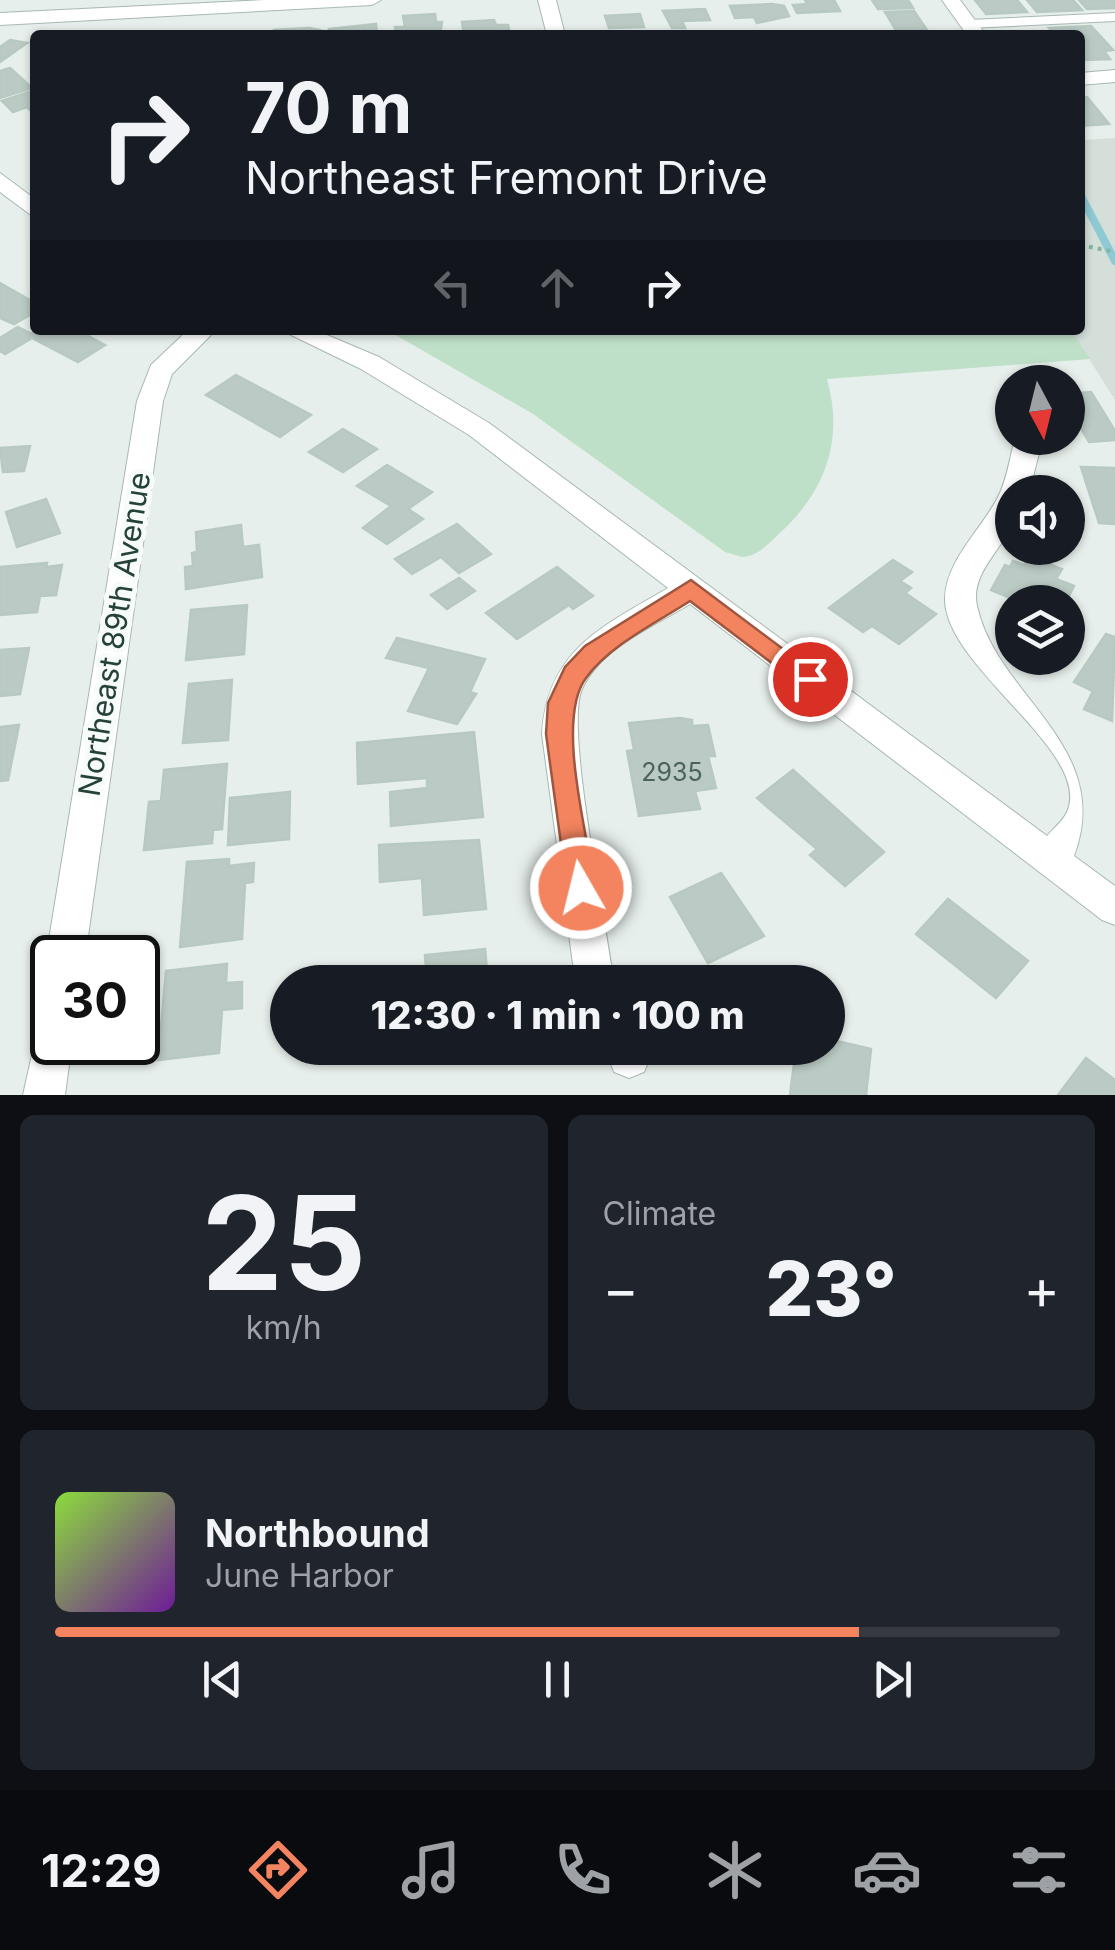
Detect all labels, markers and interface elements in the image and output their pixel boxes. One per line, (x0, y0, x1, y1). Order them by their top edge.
text: 70 m (245, 65, 412, 150)
icon: right (80, 70, 210, 200)
text: Northeast Fremont Drive (245, 150, 768, 205)
icon: left (425, 260, 480, 315)
icon: ahead (530, 260, 585, 315)
icon: right (635, 260, 690, 315)
north arrow (995, 365, 1085, 455)
map controls (995, 365, 1085, 675)
street label: Northeast 89th Avenue (71, 469, 157, 799)
button: sound (995, 475, 1085, 565)
button: layers (995, 585, 1085, 675)
pin (768, 637, 853, 722)
icon: arrive (783, 652, 838, 707)
house number: 2935 (641, 757, 703, 787)
position arrow (529, 836, 633, 940)
speed limit sign: 30 (30, 935, 160, 1065)
text: 12:30 · 1 min · 100 m (371, 992, 744, 1038)
text: 25 (201, 1164, 366, 1321)
text: Climate (603, 1194, 716, 1233)
text: 23° (766, 1243, 897, 1334)
text: − (603, 1256, 639, 1322)
text: + (1024, 1256, 1060, 1322)
text: km/h (246, 1308, 322, 1347)
text: Northbound (205, 1510, 430, 1556)
text: June Harbor (205, 1556, 394, 1595)
icon: previous (195, 1652, 250, 1707)
icon: pause (530, 1652, 585, 1707)
icon: next (865, 1652, 920, 1707)
icon: directions (243, 1835, 313, 1905)
icon: music (396, 1835, 466, 1905)
icon: phone (548, 1835, 618, 1905)
icon: climate (700, 1835, 770, 1905)
icon: car (852, 1835, 922, 1905)
icon: filters (1004, 1835, 1074, 1905)
text: 12:29 (41, 1843, 161, 1898)

